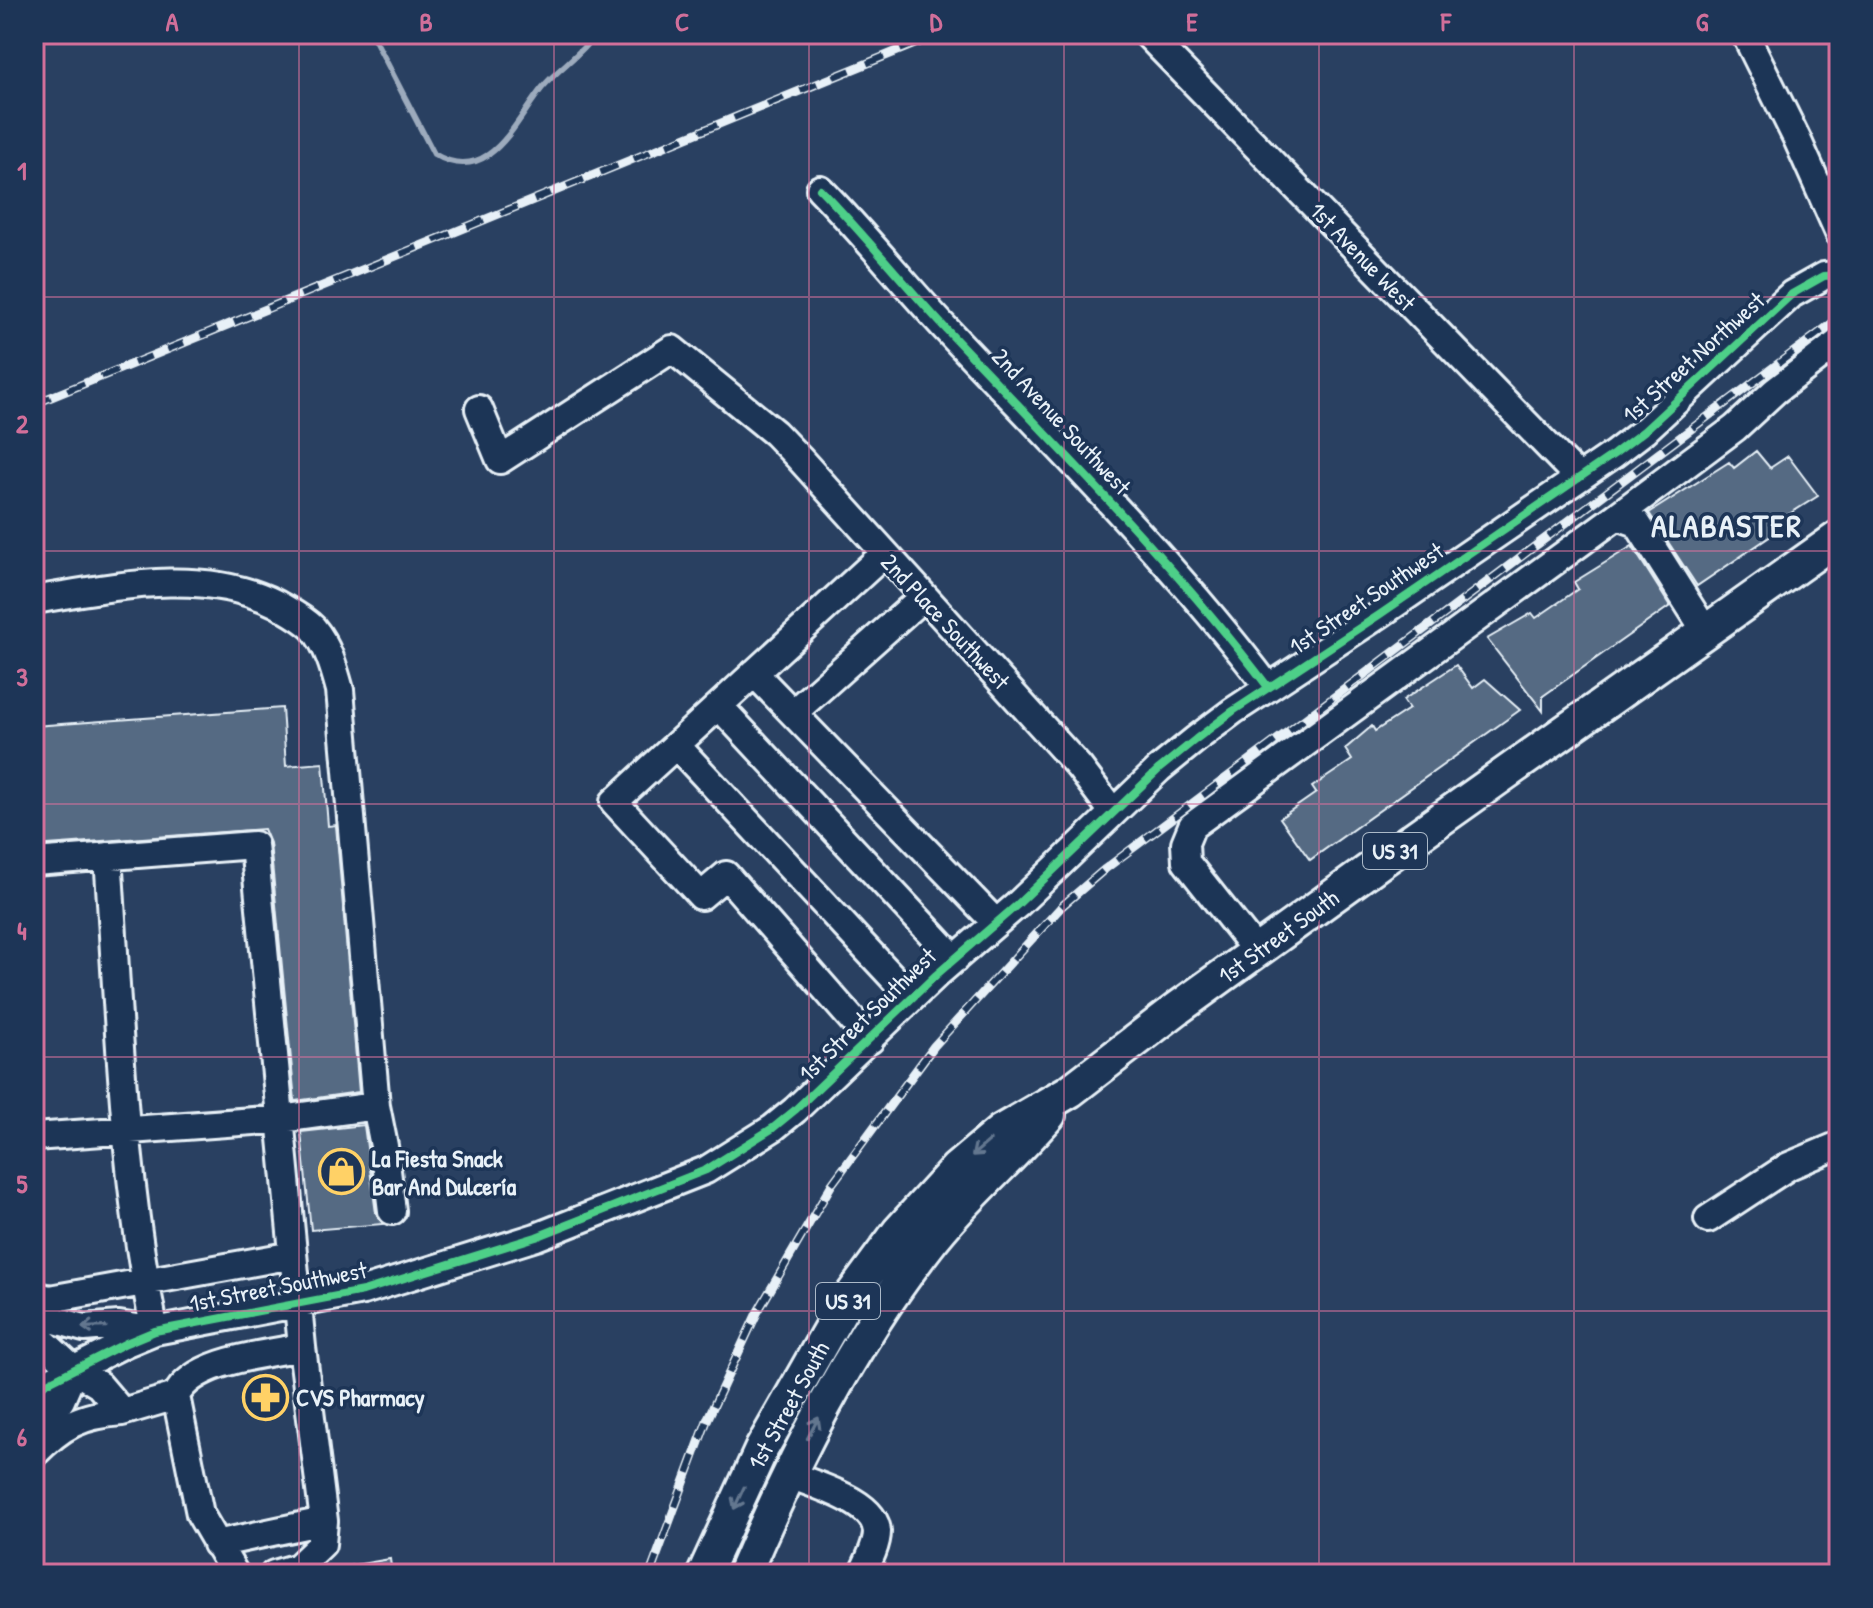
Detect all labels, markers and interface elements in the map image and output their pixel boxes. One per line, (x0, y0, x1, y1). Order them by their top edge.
text: A (166, 4, 179, 39)
text: B (419, 4, 433, 39)
text: C (675, 4, 689, 39)
text: D (930, 4, 943, 39)
text: E (1186, 4, 1198, 39)
text: F (1440, 4, 1452, 39)
text: G (1696, 4, 1709, 39)
text: 1 (17, 153, 27, 188)
street label: 1st Avenue West (1303, 195, 1424, 318)
street label: 1st Street Northwest (1615, 284, 1772, 430)
street label: 2nd Avenue Southwest (985, 341, 1139, 502)
text: 2 (16, 406, 29, 441)
district label: ALABASTER (1651, 504, 1803, 547)
street label: 1st Street Southwest (1282, 534, 1450, 662)
street label: 2nd Place Southwest (874, 546, 1018, 697)
text: 3 (16, 659, 28, 694)
road number: US 31 (1363, 833, 1427, 869)
street label: 1st Street South (1211, 881, 1345, 991)
text: 4 (17, 913, 27, 948)
street label: 1st Street Southwest (791, 939, 943, 1088)
one-way arrow (971, 1139, 991, 1157)
place label: La Fiesta Snack Bar And Dulcería (372, 1142, 517, 1202)
shop icon: La Fiesta Snack Bar And Dulcería (317, 1148, 365, 1196)
text: 5 (17, 1166, 28, 1201)
street label: 1st Street Southwest (187, 1253, 370, 1319)
road number: US 31 (816, 1283, 880, 1319)
one-way arrow (81, 1319, 108, 1334)
street label: 1st Street South (740, 1335, 836, 1475)
pharmacy icon: CVS Pharmacy (241, 1373, 289, 1421)
place label: CVS Pharmacy (296, 1381, 425, 1414)
one-way arrow (806, 1416, 822, 1440)
text: 6 (17, 1419, 28, 1454)
one-way arrow (731, 1485, 746, 1509)

